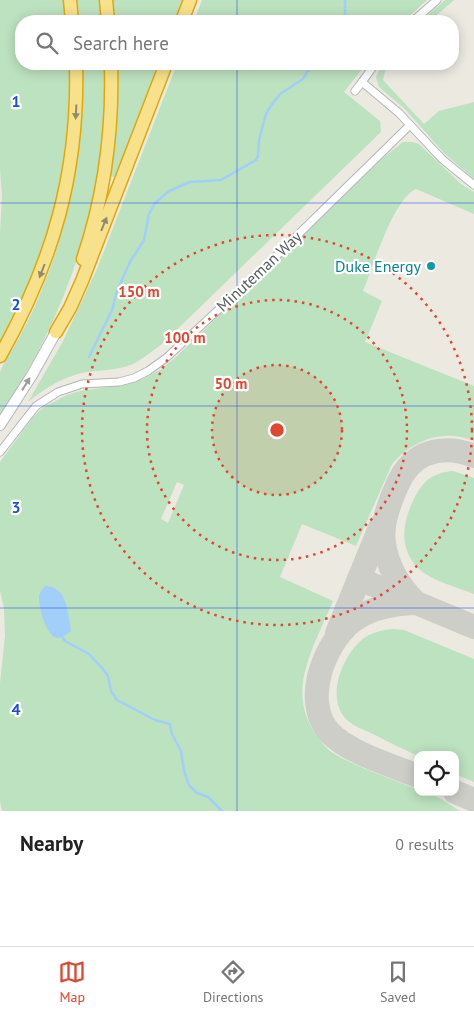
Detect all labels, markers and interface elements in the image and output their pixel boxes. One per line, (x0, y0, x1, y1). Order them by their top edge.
search box (15, 15, 459, 70)
icon: search (33, 29, 61, 57)
text: Search here (73, 31, 169, 55)
text: 1 (11, 91, 21, 111)
one-way arrow (71, 105, 79, 121)
one-way arrow (101, 216, 109, 231)
street label: Minuteman Way (212, 226, 306, 316)
place label: Duke Energy (335, 256, 422, 276)
marker: Duke Energy (425, 260, 437, 272)
one-way arrow (38, 263, 45, 278)
text: 150 m (118, 282, 160, 301)
text: 2 (11, 294, 21, 314)
text: 100 m (164, 328, 206, 347)
text: 50 m (215, 374, 247, 393)
one-way arrow (22, 378, 31, 391)
centre of rings (268, 421, 286, 439)
text: 3 (11, 497, 21, 517)
text: 4 (11, 699, 21, 719)
map controls (414, 751, 459, 796)
button: locate (414, 751, 459, 796)
text: Nearby (20, 830, 83, 857)
text: 0 results (395, 834, 454, 854)
tab: Map (58, 958, 86, 1006)
tab: Directions (203, 958, 263, 1006)
tab: Saved (380, 958, 416, 1006)

